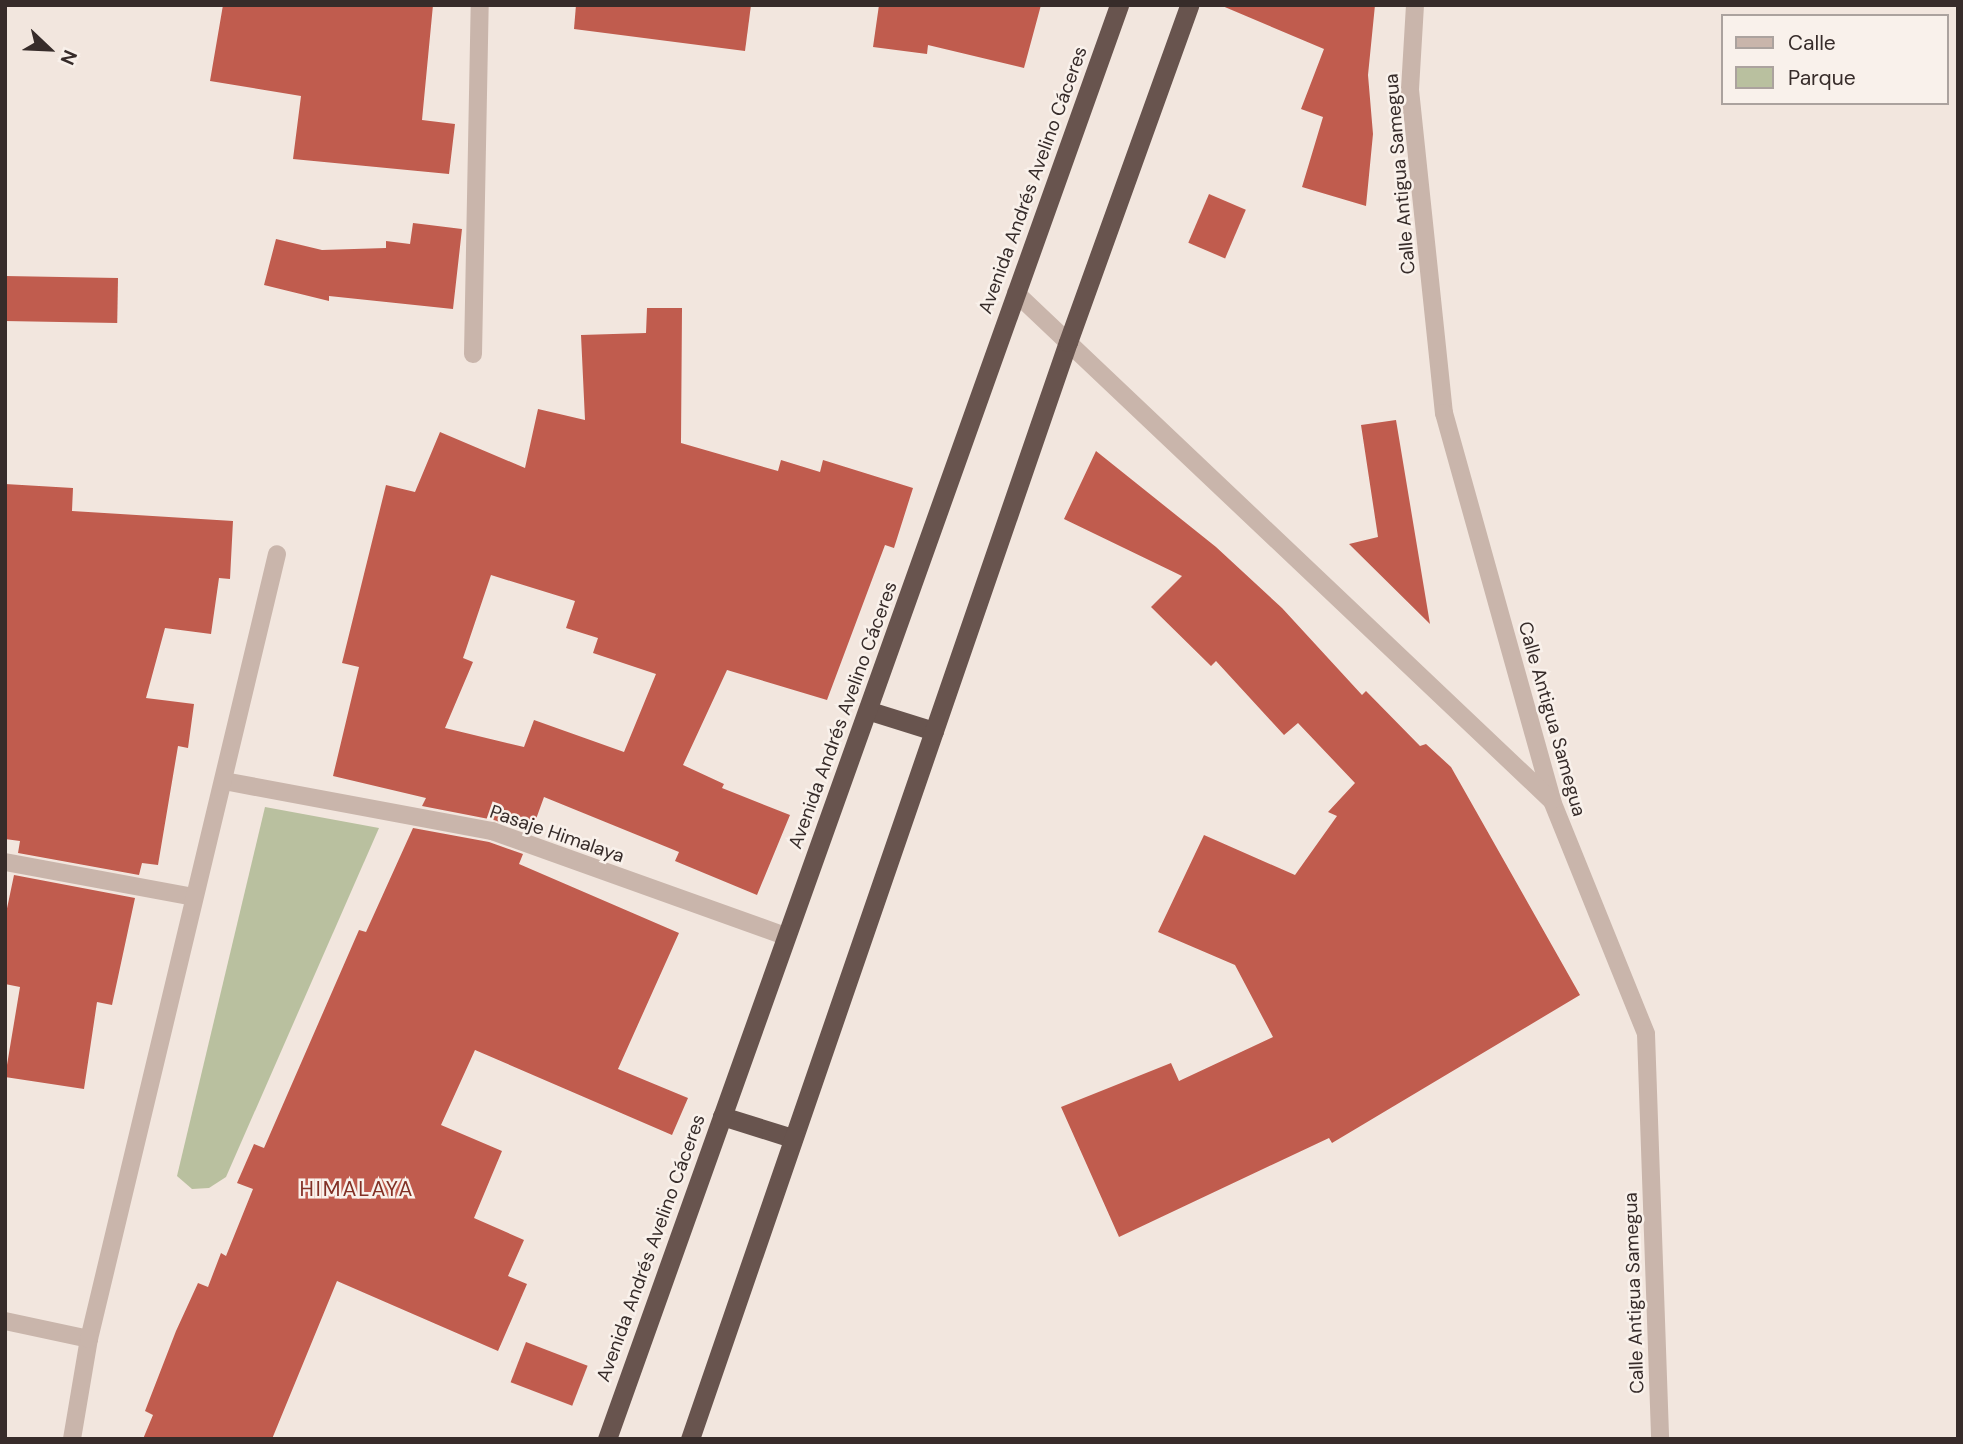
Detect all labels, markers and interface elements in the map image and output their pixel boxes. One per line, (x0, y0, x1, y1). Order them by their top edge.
north arrow (14, 14, 84, 84)
legend (1722, 14, 1949, 105)
text: Calle (1788, 29, 1836, 57)
street label: Avenida Andrés Avelino Cáceres (974, 43, 1092, 317)
text: N (55, 46, 83, 69)
text: Parque (1788, 64, 1856, 92)
street label: Calle Antigua Samegua (1380, 73, 1420, 275)
street label: Avenida Andrés Avelino Cáceres (784, 578, 902, 852)
street label: Calle Antigua Samegua (1513, 619, 1591, 819)
street label: Pasaje Himalaya (487, 800, 627, 868)
street label: Avenida Andrés Avelino Cáceres (592, 1111, 710, 1385)
district label: HIMALAYA (301, 1176, 413, 1202)
street label: Calle Antigua Samegua (1619, 1192, 1649, 1394)

